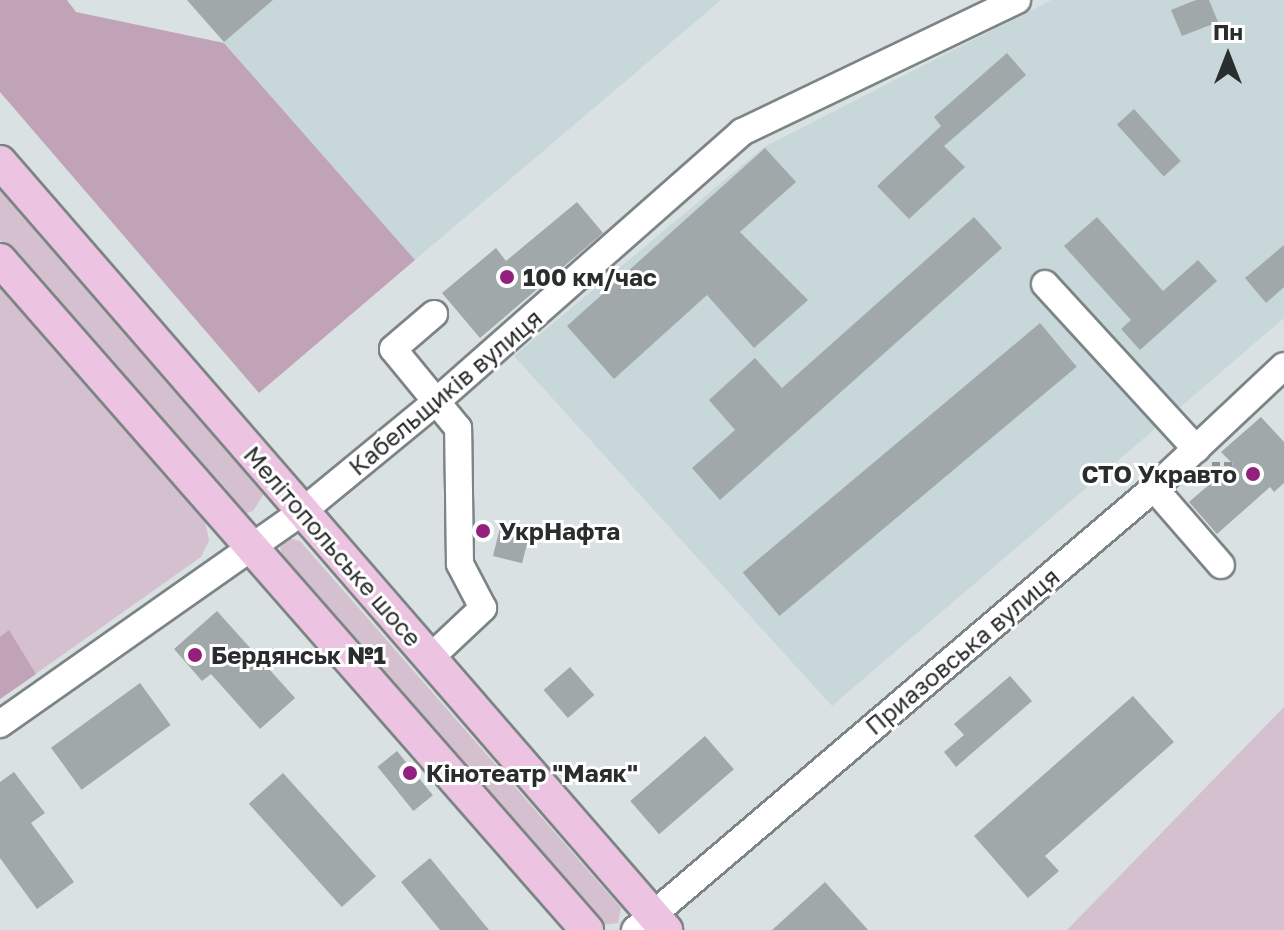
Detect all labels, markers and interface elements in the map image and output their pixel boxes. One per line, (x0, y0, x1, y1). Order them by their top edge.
north arrow (1188, 16, 1268, 96)
text: Пн (1213, 18, 1243, 45)
place label: 100 км/час (523, 263, 657, 291)
marker: 100 км/час (498, 268, 516, 286)
street label: Кабельщиків вулиця (343, 303, 547, 481)
street label: Мелітопольське шосе (238, 440, 428, 652)
place label: СТО Укравто (1081, 460, 1237, 488)
marker: СТО Укравто (1244, 465, 1262, 483)
place label: УкрНафта (499, 517, 620, 545)
marker: УкрНафта (474, 522, 492, 540)
street label: Приазовська вулиця (859, 562, 1065, 740)
place label: Бердянськ №1 (211, 641, 386, 669)
marker: Бердянськ №1 (186, 646, 204, 664)
place label: Кінотеатр "Маяк" (426, 759, 638, 787)
marker: Кінотеатр "Маяк" (401, 764, 419, 782)

